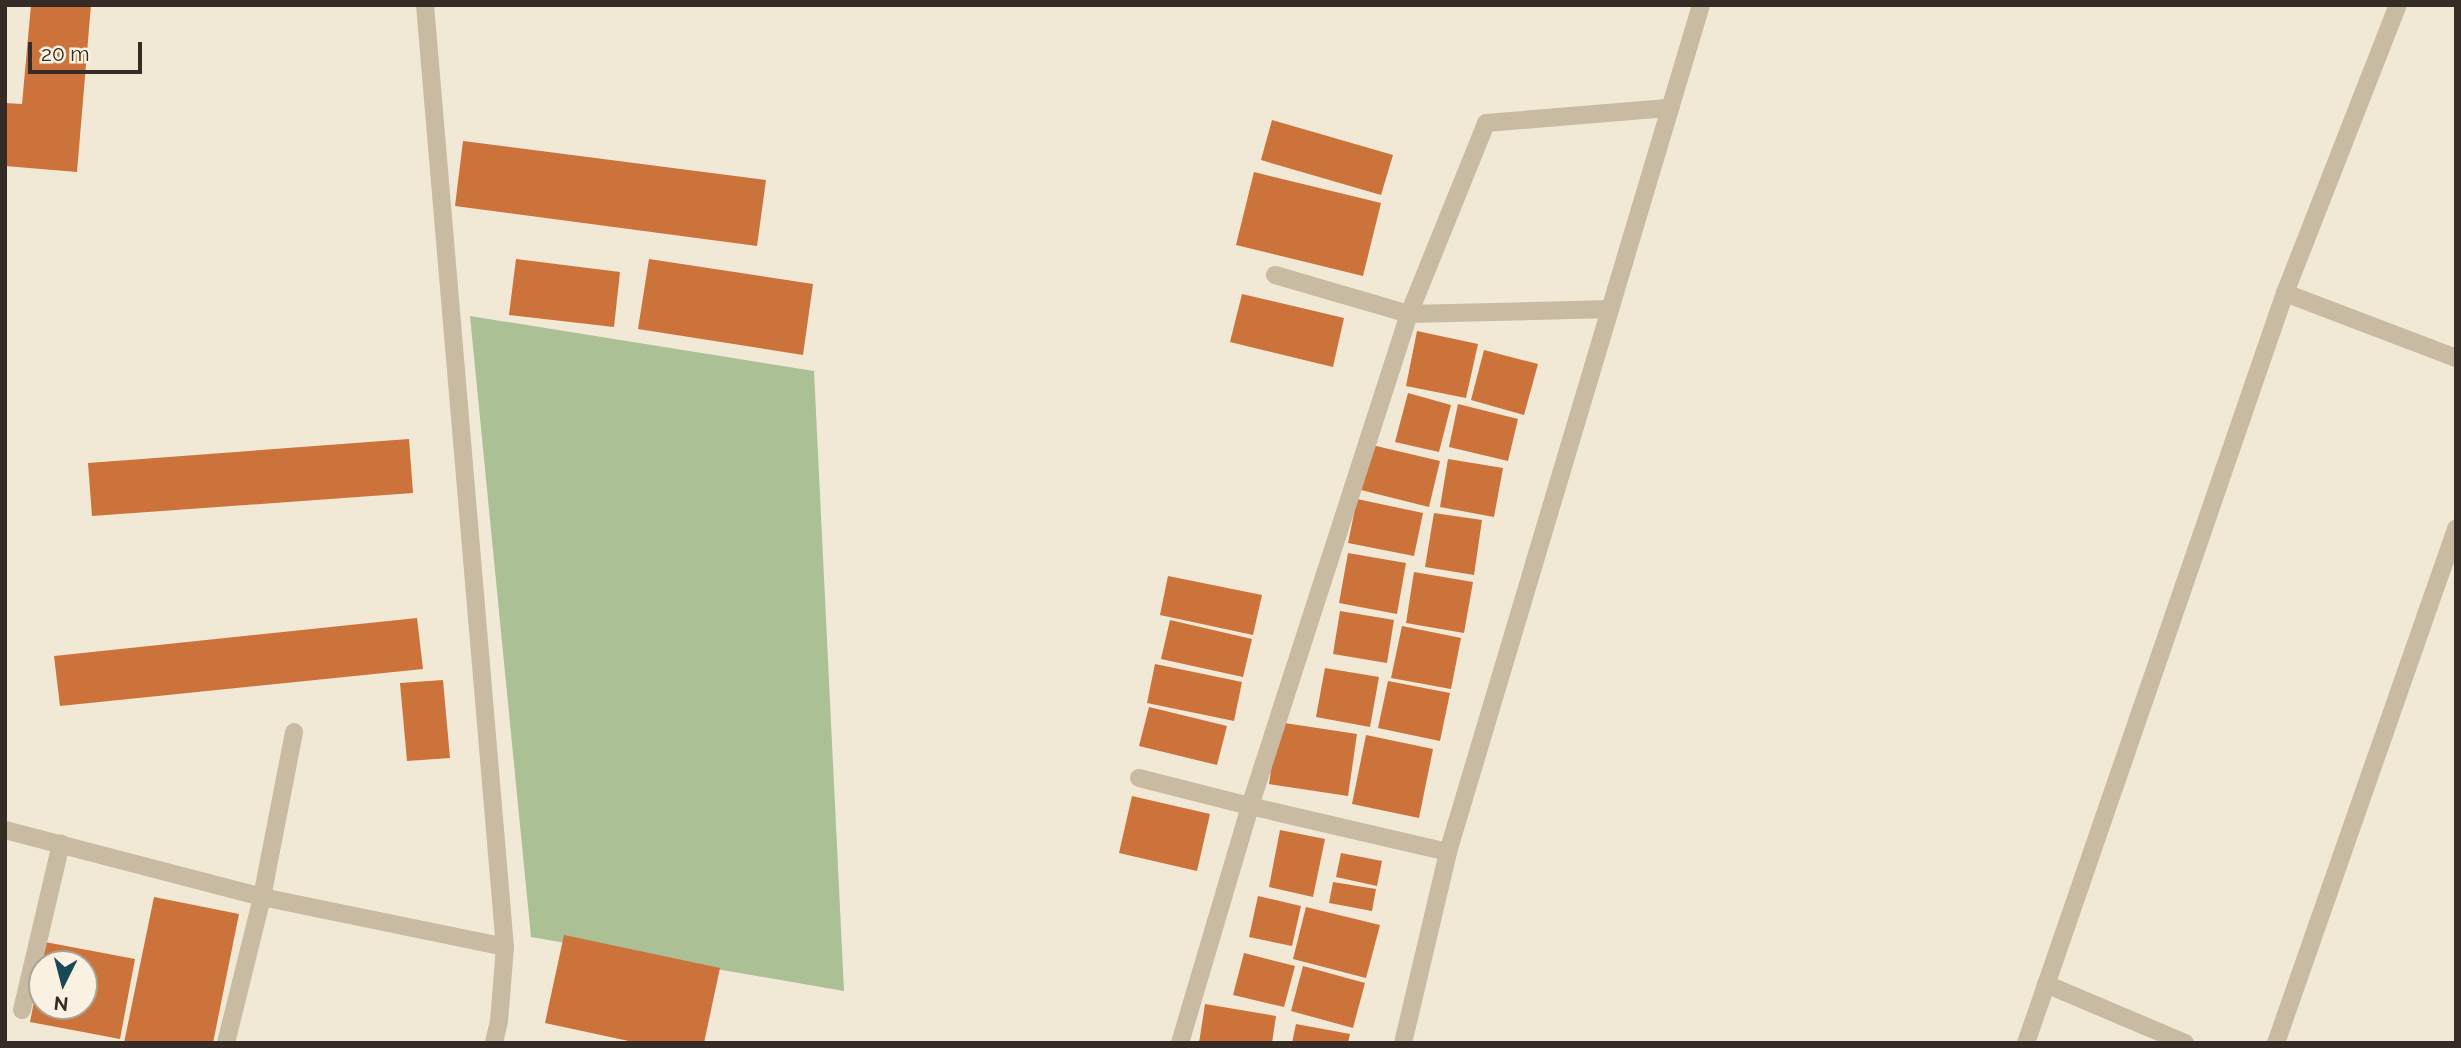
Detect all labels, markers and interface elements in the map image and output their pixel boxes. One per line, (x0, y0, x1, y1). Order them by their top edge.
scale bar (32, 28, 145, 72)
text: 20 m (41, 41, 89, 66)
north arrow (28, 950, 98, 1020)
text: N (53, 992, 69, 1016)

